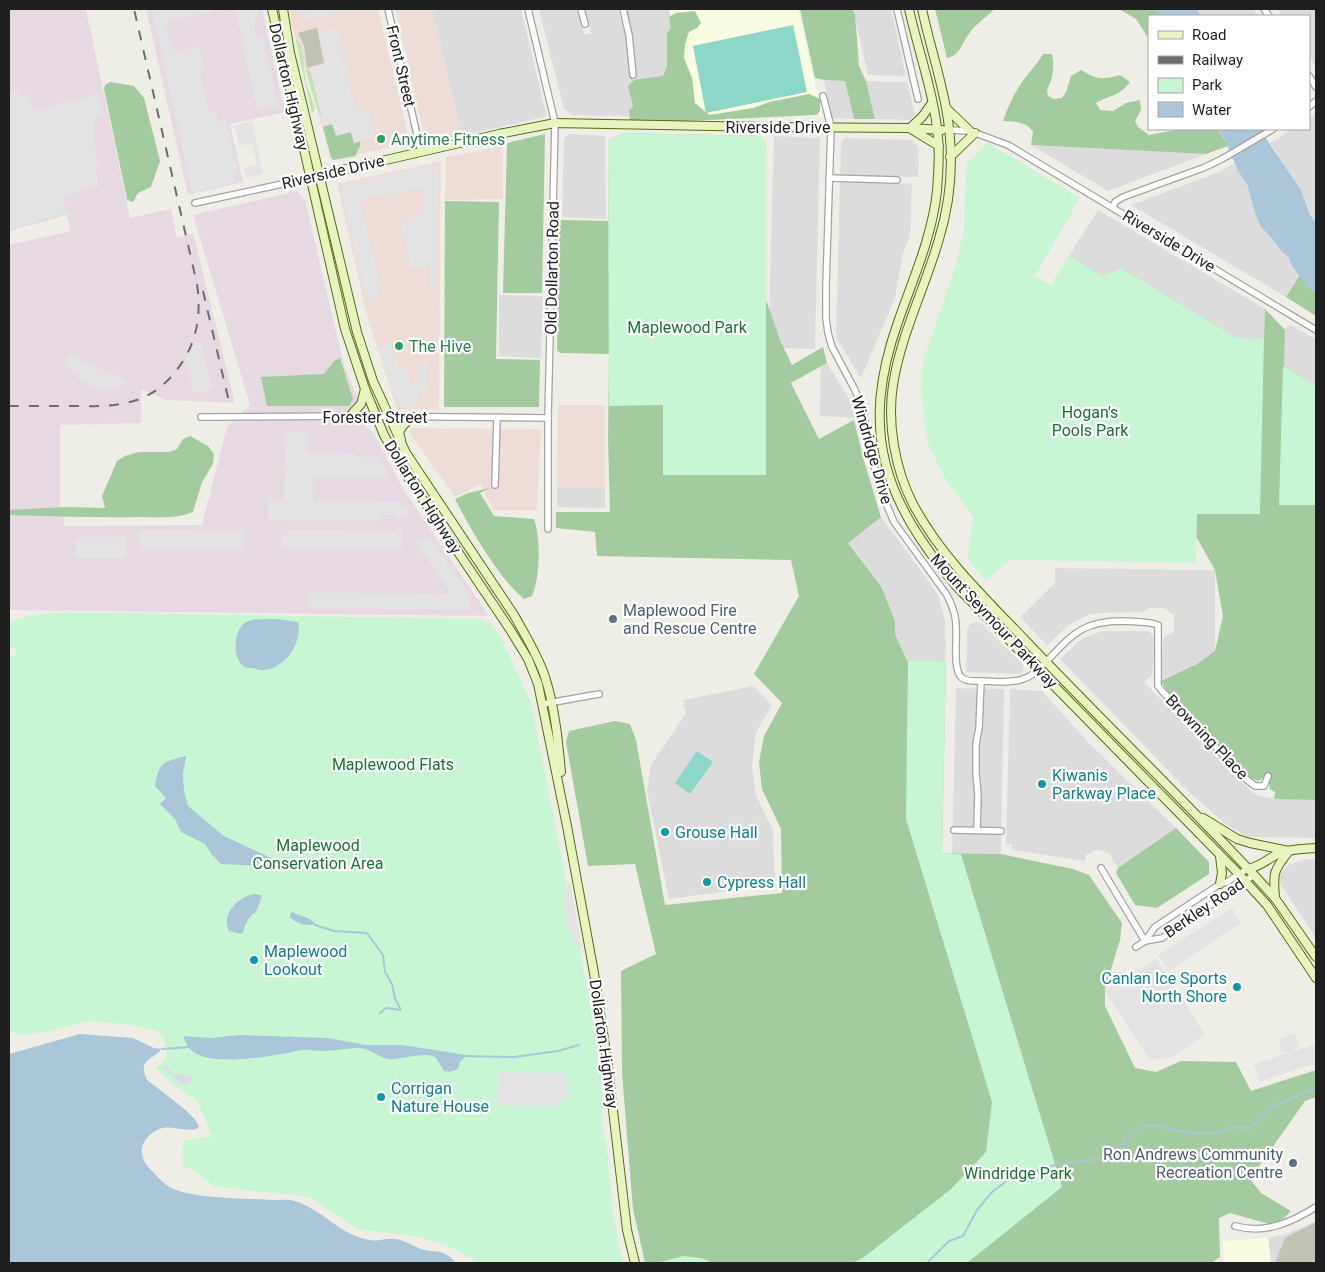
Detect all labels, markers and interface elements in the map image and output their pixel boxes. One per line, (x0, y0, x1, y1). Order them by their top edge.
legend (1148, 15, 1310, 130)
street label: Dollarton Highway (265, 21, 313, 153)
street label: Front Street (382, 23, 420, 109)
text: Road (1192, 26, 1226, 44)
text: Railway (1192, 51, 1243, 69)
text: Park (1192, 76, 1223, 94)
text: Water (1192, 101, 1231, 119)
street label: Riverside Drive (726, 118, 830, 137)
place label: Anytime Fitness (391, 130, 505, 149)
marker: Anytime Fitness (375, 133, 387, 145)
street label: Riverside Drive (280, 151, 386, 193)
street label: Old Dollarton Road (541, 201, 563, 335)
street label: Riverside Drive (1119, 206, 1219, 276)
park label: Maplewood Park (627, 318, 748, 337)
place label: The Hive (409, 337, 471, 356)
marker: The Hive (393, 340, 405, 352)
street label: Windridge Drive (847, 394, 897, 506)
park label: Hogan's Pools Park (1052, 403, 1129, 440)
street label: Forester Street (322, 408, 428, 427)
street label: Dollarton Highway (380, 437, 466, 558)
street label: Mount Seymour Parkway (927, 550, 1062, 693)
place label: Maplewood Fire and Rescue Centre (623, 601, 757, 638)
marker: Maplewood Fire and Rescue Centre (607, 613, 619, 625)
street label: Browning Place (1162, 691, 1252, 783)
park label: Maplewood Flats (332, 755, 454, 774)
place label: Kiwanis Parkway Place (1052, 766, 1156, 803)
marker: Kiwanis Parkway Place (1036, 778, 1048, 790)
place label: Grouse Hall (675, 823, 758, 842)
marker: Grouse Hall (659, 826, 671, 838)
park label: Maplewood Conservation Area (253, 836, 383, 873)
place label: Cypress Hall (717, 873, 806, 892)
street label: Berkley Road (1160, 874, 1248, 942)
marker: Cypress Hall (701, 876, 713, 888)
place label: Maplewood Lookout (264, 942, 347, 979)
marker: Maplewood Lookout (248, 954, 260, 966)
place label: Canlan Ice Sports North Shore (1102, 969, 1227, 1006)
street label: Dollarton Highway (586, 978, 623, 1110)
marker: Canlan Ice Sports North Shore (1231, 981, 1243, 993)
place label: Corrigan Nature House (391, 1079, 489, 1116)
marker: Corrigan Nature House (375, 1091, 387, 1103)
place label: Ron Andrews Community Recreation Centre (1103, 1145, 1283, 1182)
marker: Ron Andrews Community Recreation Centre (1287, 1157, 1299, 1169)
park label: Windridge Park (964, 1164, 1073, 1183)

